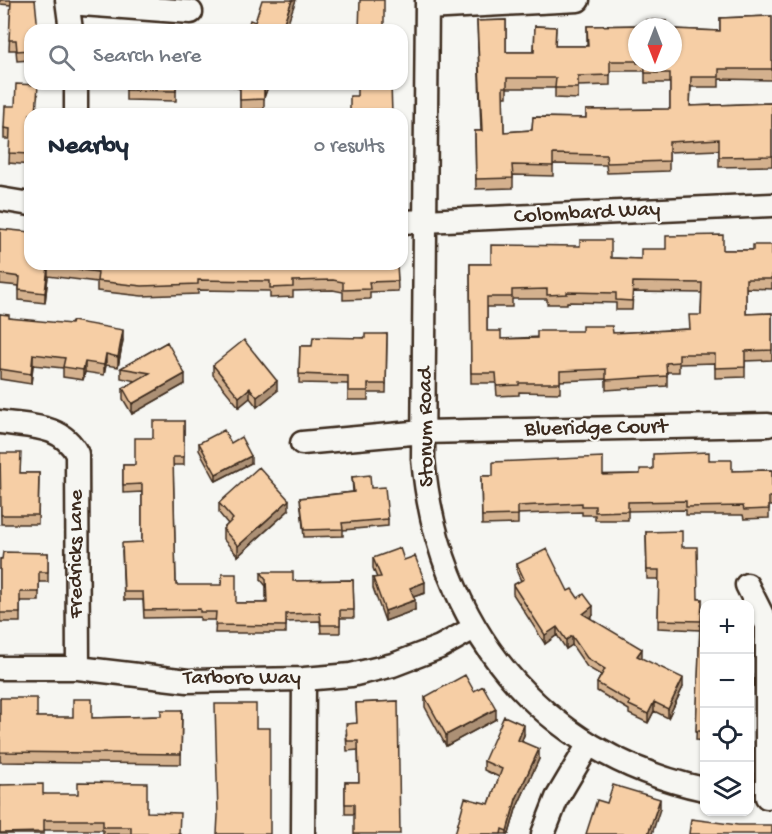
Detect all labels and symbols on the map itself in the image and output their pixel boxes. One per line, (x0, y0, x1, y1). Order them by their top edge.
north arrow (628, 18, 682, 72)
street label: Colombard Way (513, 197, 661, 231)
street label: Stonum Road (413, 365, 441, 487)
street label: Blueridge Court (523, 415, 670, 443)
street label: Fredricks Lane (64, 489, 90, 619)
street label: Tarboro Way (181, 666, 301, 692)

